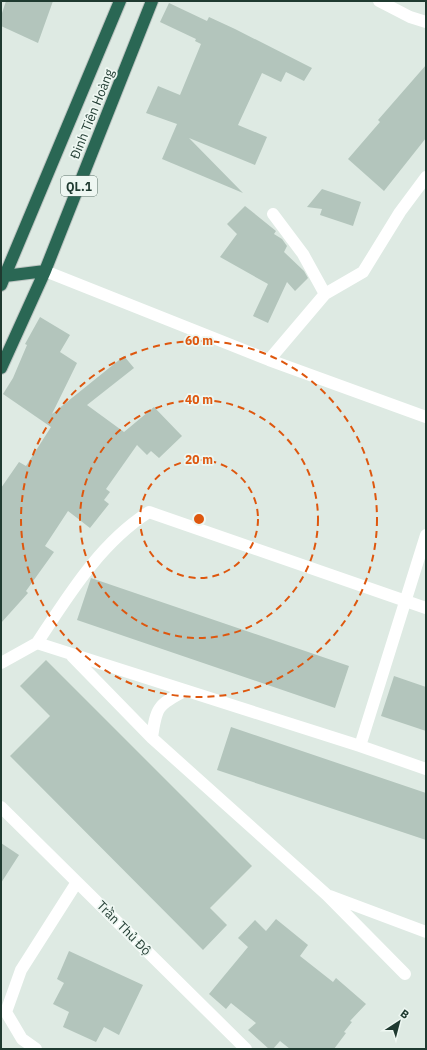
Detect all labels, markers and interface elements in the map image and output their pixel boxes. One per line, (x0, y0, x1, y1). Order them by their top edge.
street label: Đinh Tiên Hoàng (66, 66, 118, 162)
road number: QL.1 (61, 176, 97, 196)
text: 60 m (185, 333, 213, 348)
text: 40 m (185, 392, 213, 407)
text: 20 m (185, 452, 213, 467)
centre of rings (192, 512, 206, 526)
street label: Trần Thủ Độ (93, 897, 155, 959)
north arrow (379, 1002, 419, 1042)
text: B (398, 1006, 412, 1022)

